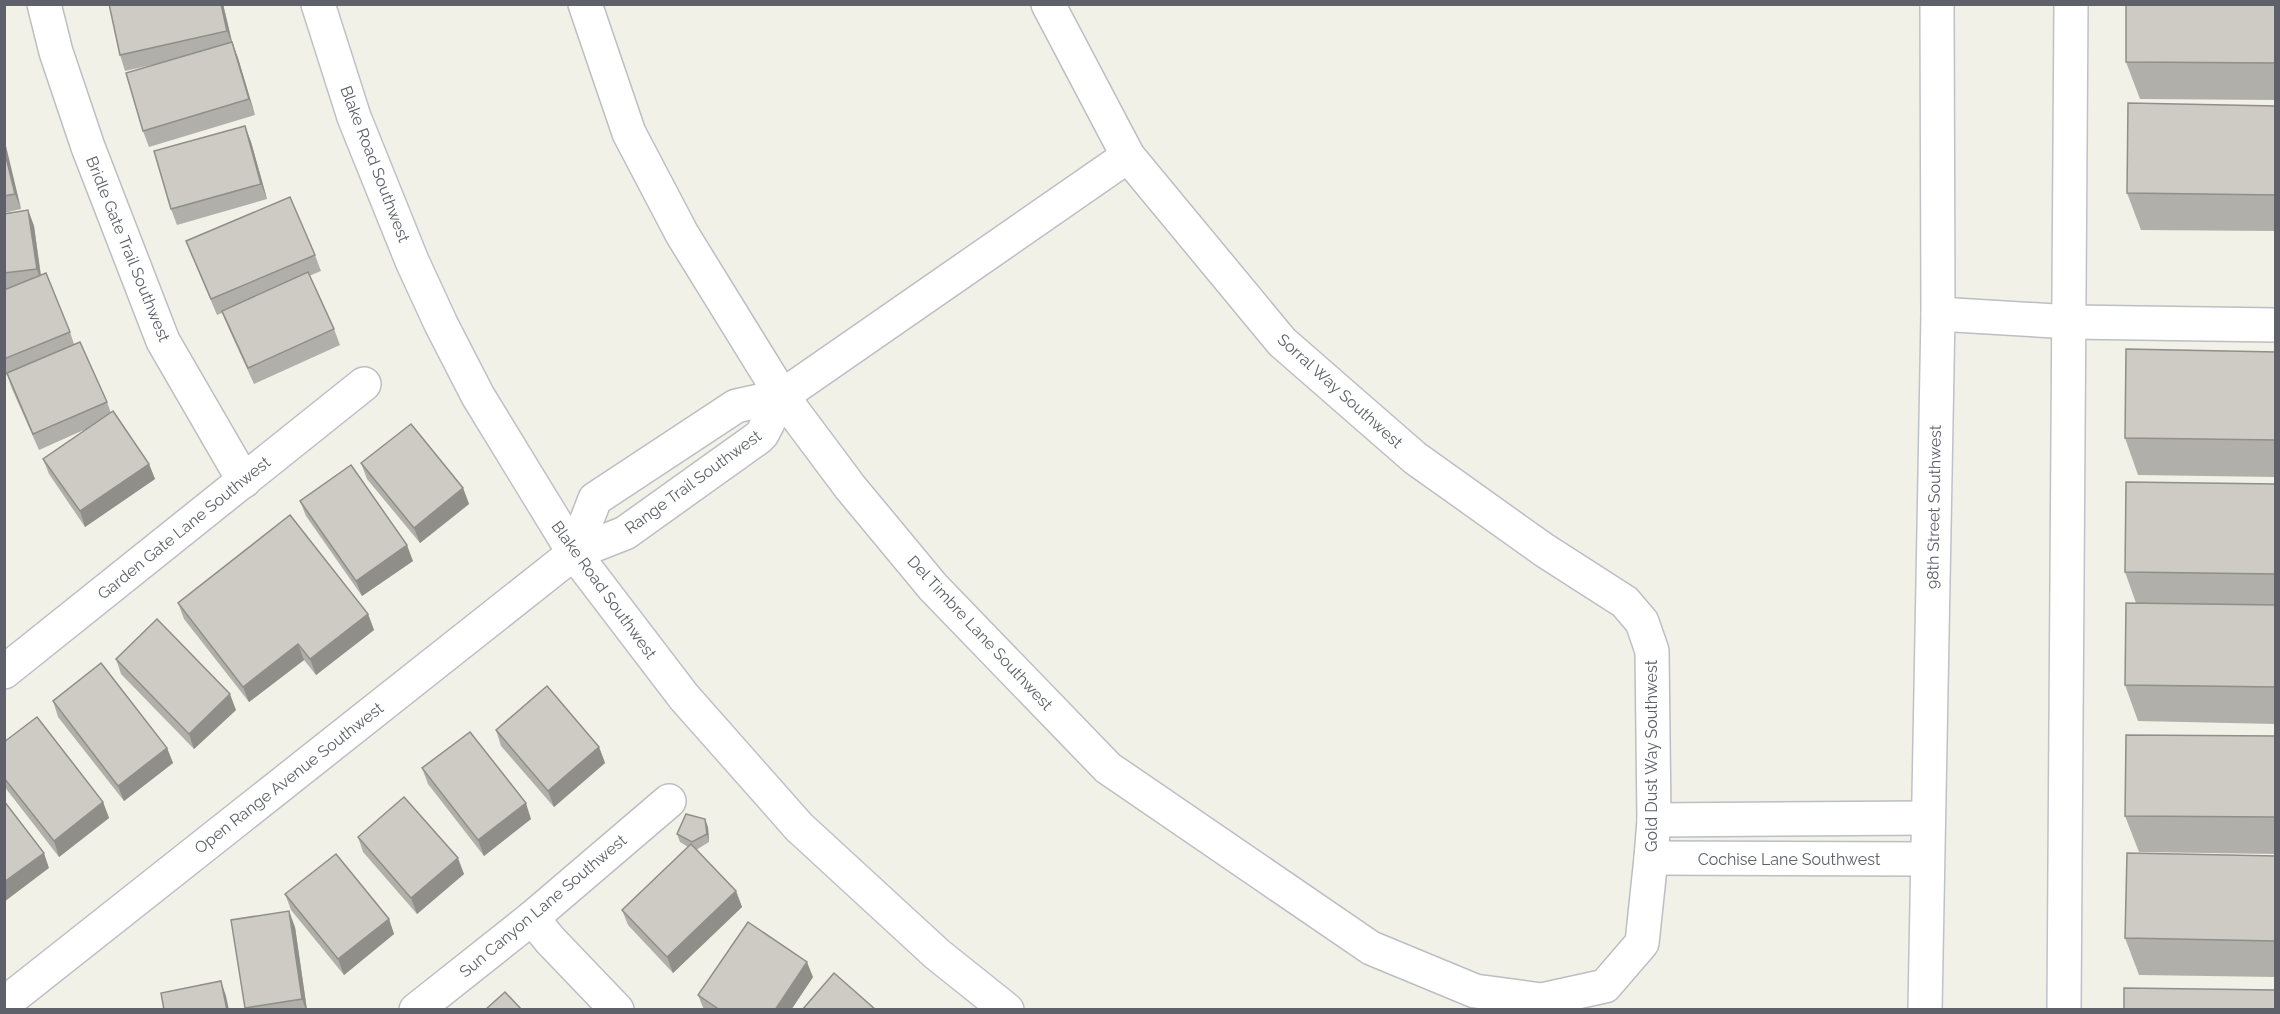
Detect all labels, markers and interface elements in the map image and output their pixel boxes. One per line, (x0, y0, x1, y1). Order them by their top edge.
street label: Blake Road Southwest (336, 83, 414, 246)
street label: Bridle Gate Trail Southwest (82, 153, 174, 345)
street label: Sorral Way Southwest (1274, 330, 1407, 453)
street label: 98th Street Southwest (1923, 424, 1945, 589)
street label: Range Trail Southwest (621, 426, 765, 538)
street label: Garden Gate Lane Southwest (94, 452, 275, 603)
street label: Blake Road Southwest (547, 517, 661, 663)
street label: Del Timbre Lane Southwest (903, 552, 1057, 715)
street label: Gold Dust Way Southwest (1642, 659, 1661, 852)
street label: Open Range Avenue Southwest (191, 698, 388, 858)
street label: Sun Canyon Lane Southwest (456, 830, 631, 981)
street label: Cochise Lane Southwest (1698, 850, 1881, 869)

